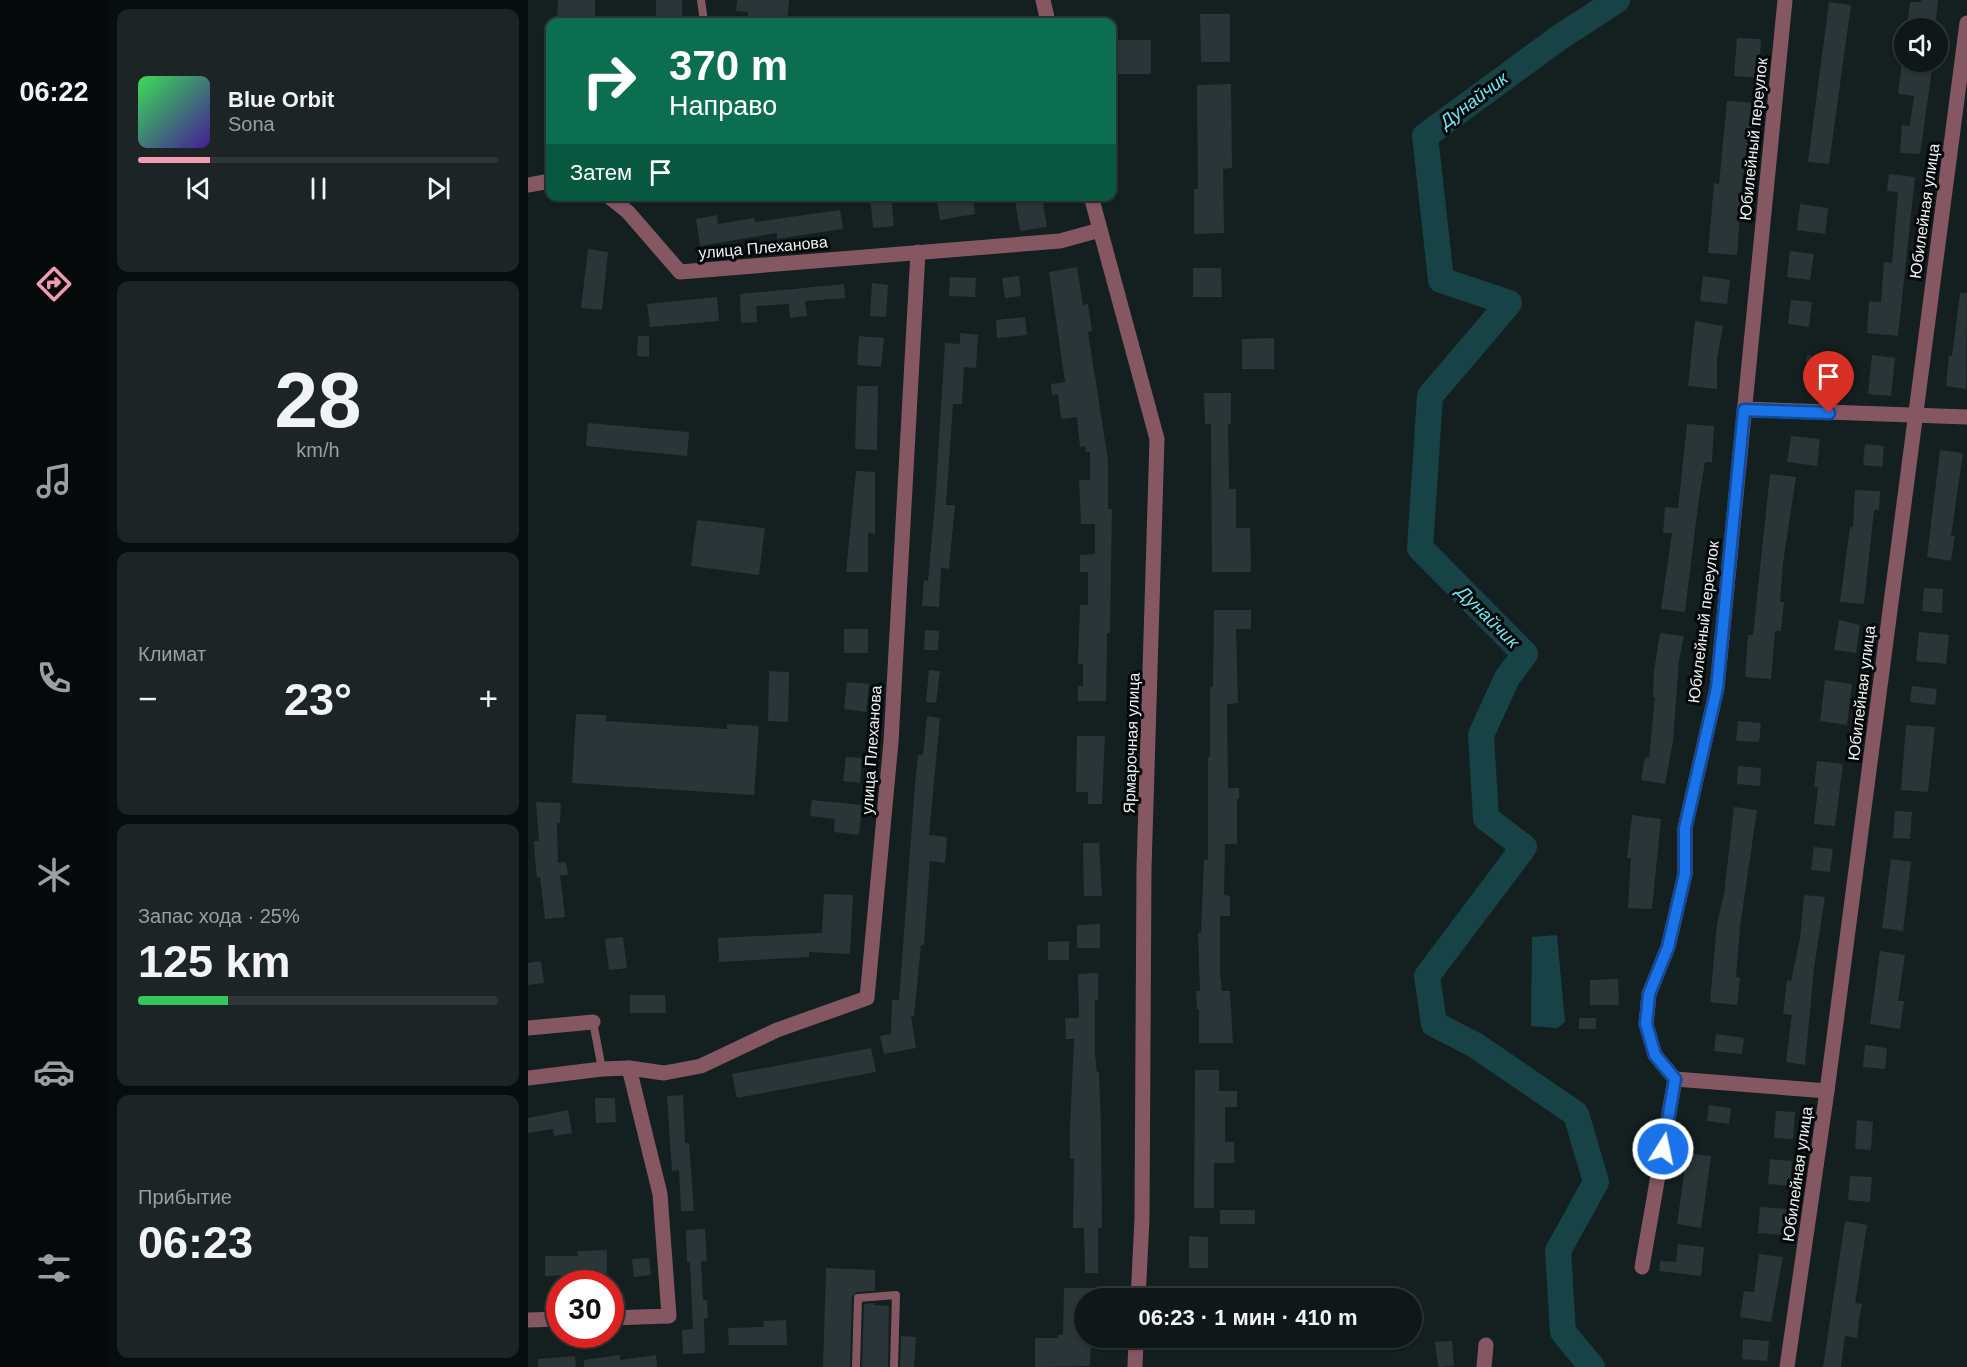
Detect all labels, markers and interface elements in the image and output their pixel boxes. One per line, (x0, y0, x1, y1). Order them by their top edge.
map controls (1894, 18, 1948, 72)
button: sound (1894, 18, 1948, 72)
icon: right (570, 42, 648, 120)
text: 370 m (669, 42, 788, 89)
street label: Юбилейный переулок (1737, 56, 1771, 221)
water label: Дунайчик (1435, 67, 1513, 133)
text: 06:22 (19, 77, 89, 107)
text: Blue Orbit (228, 87, 334, 112)
text: Направо (669, 91, 777, 121)
text: Sona (228, 113, 275, 135)
street label: Юбилейная улица (1907, 142, 1942, 280)
icon: arrive (644, 156, 677, 189)
text: Затем (570, 160, 632, 185)
icon: previous (182, 172, 215, 205)
icon: pause (302, 172, 335, 205)
icon: next (422, 172, 455, 205)
street label: улица Плеханова (698, 233, 828, 262)
icon: directions (33, 263, 75, 305)
pin (1803, 351, 1854, 413)
text: 28 (275, 356, 361, 444)
icon: arrive (1812, 360, 1845, 393)
text: km/h (296, 439, 340, 461)
icon: music (33, 460, 75, 502)
street label: Юбилейный переулок (1685, 539, 1722, 704)
water label: Дунайчик (1451, 580, 1524, 653)
street label: Юбилейная улица (1845, 624, 1878, 762)
text: Климат (138, 643, 206, 665)
icon: phone (33, 657, 75, 699)
street label: Ярмарочная улица (1121, 672, 1142, 814)
text: 23° (284, 674, 352, 725)
text: − (138, 680, 157, 717)
text: + (479, 680, 498, 717)
street label: улица Плеханова (859, 685, 885, 815)
icon: climate (33, 854, 75, 896)
text: Запас хода · 25% (138, 905, 300, 927)
text: 125 km (138, 936, 291, 987)
icon: car (33, 1051, 75, 1093)
street label: Юбилейная улица (1780, 1105, 1815, 1243)
position arrow (1631, 1117, 1695, 1181)
text: Прибытие (138, 1186, 232, 1208)
text: 06:23 (138, 1217, 253, 1268)
icon: filters (33, 1247, 75, 1289)
speed limit sign: 30 (546, 1270, 624, 1348)
text: 06:23 · 1 мин · 410 m (1138, 1305, 1358, 1330)

